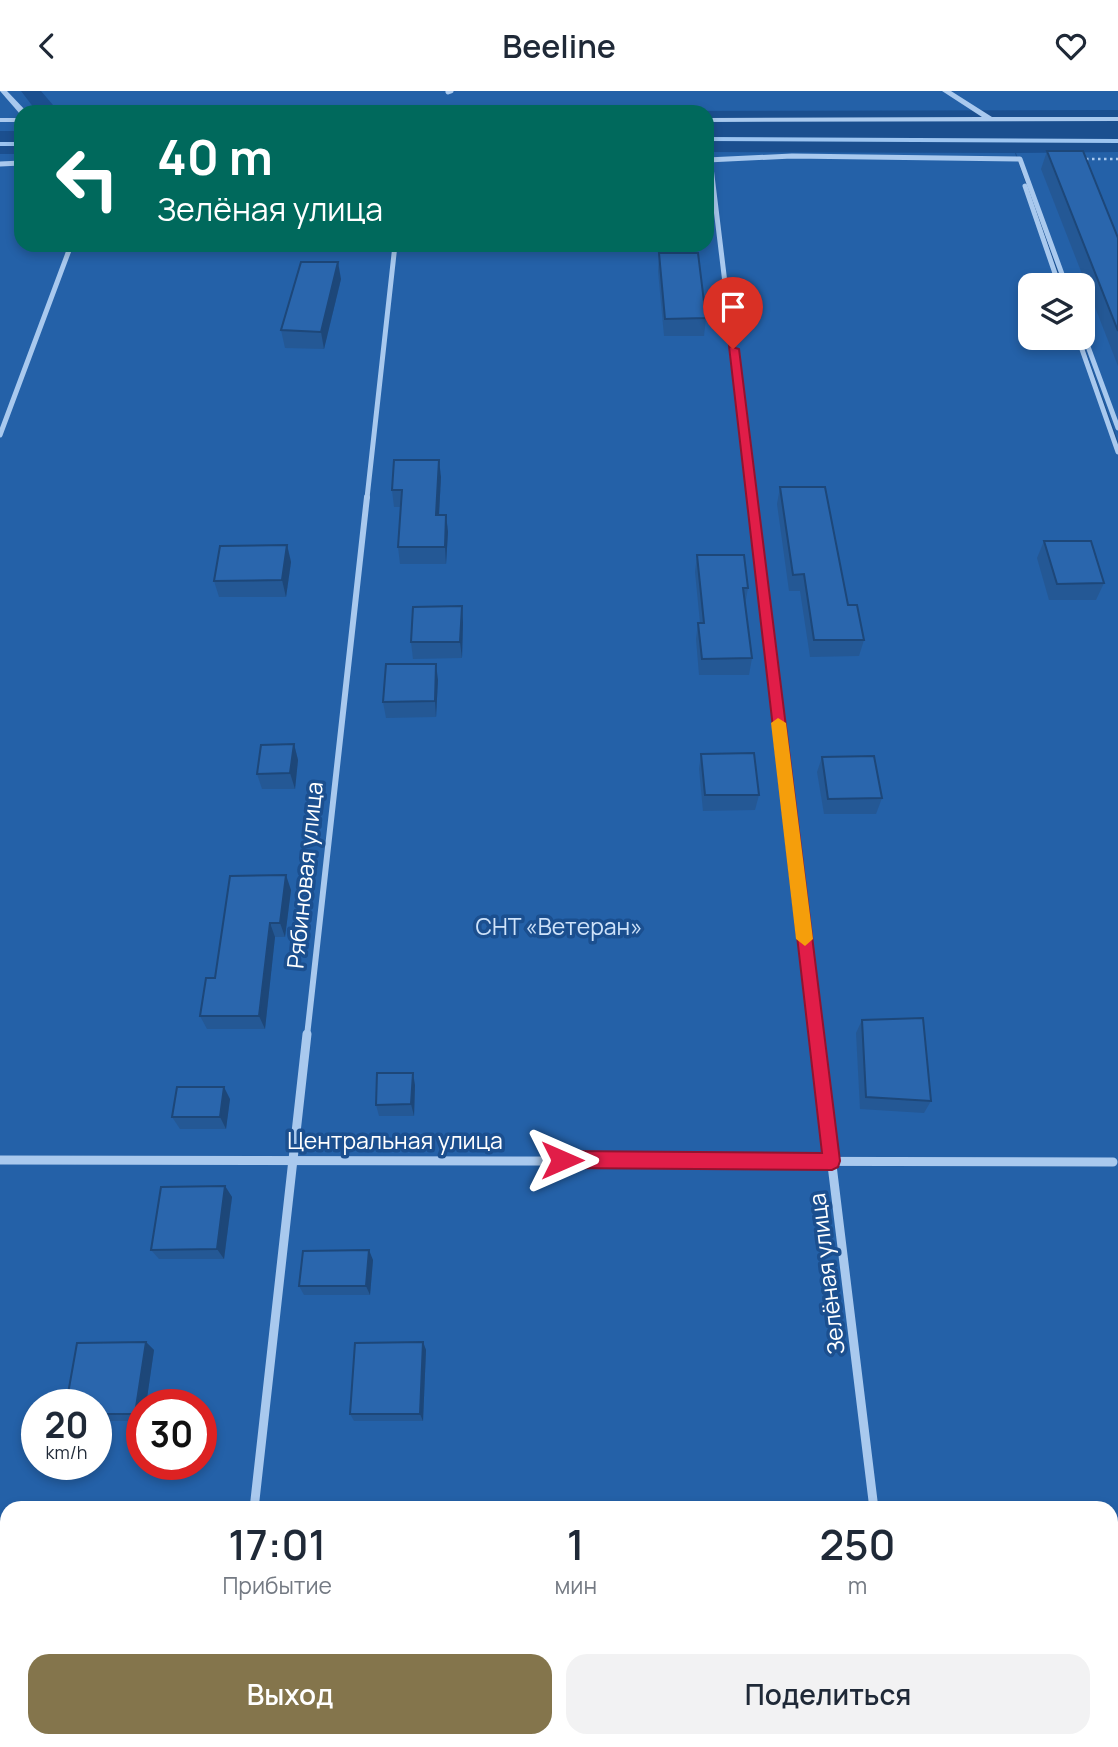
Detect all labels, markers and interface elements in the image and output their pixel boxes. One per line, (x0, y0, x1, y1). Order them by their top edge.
text: Beeline (502, 24, 616, 68)
icon: back (28, 27, 66, 65)
icon: heart (1052, 27, 1090, 65)
text: 40 m (157, 123, 273, 190)
icon: left (42, 133, 133, 224)
text: Зелёная улица (157, 187, 383, 231)
map controls (1018, 273, 1095, 350)
button: layers (1018, 273, 1095, 350)
pin (703, 277, 763, 349)
icon: arrive (714, 288, 752, 326)
street label: Рябиновая улица (278, 780, 330, 970)
park label: СНТ «Ветеран» (476, 910, 642, 942)
position arrow (525, 1123, 599, 1197)
street label: Центральная улица (287, 1124, 503, 1156)
street label: Зелёная улица (800, 1191, 852, 1357)
speed limit sign: 30 (126, 1389, 217, 1480)
text: 20 (45, 1401, 88, 1449)
text: km/h (46, 1440, 87, 1464)
text: 17:01 (228, 1515, 326, 1573)
text: 1 (567, 1515, 585, 1573)
text: 250 (819, 1515, 896, 1573)
text: Прибытие (222, 1569, 332, 1601)
text: мин (554, 1569, 597, 1601)
text: m (848, 1569, 867, 1601)
button: Выход (28, 1654, 552, 1734)
button: Поделиться (566, 1654, 1090, 1734)

